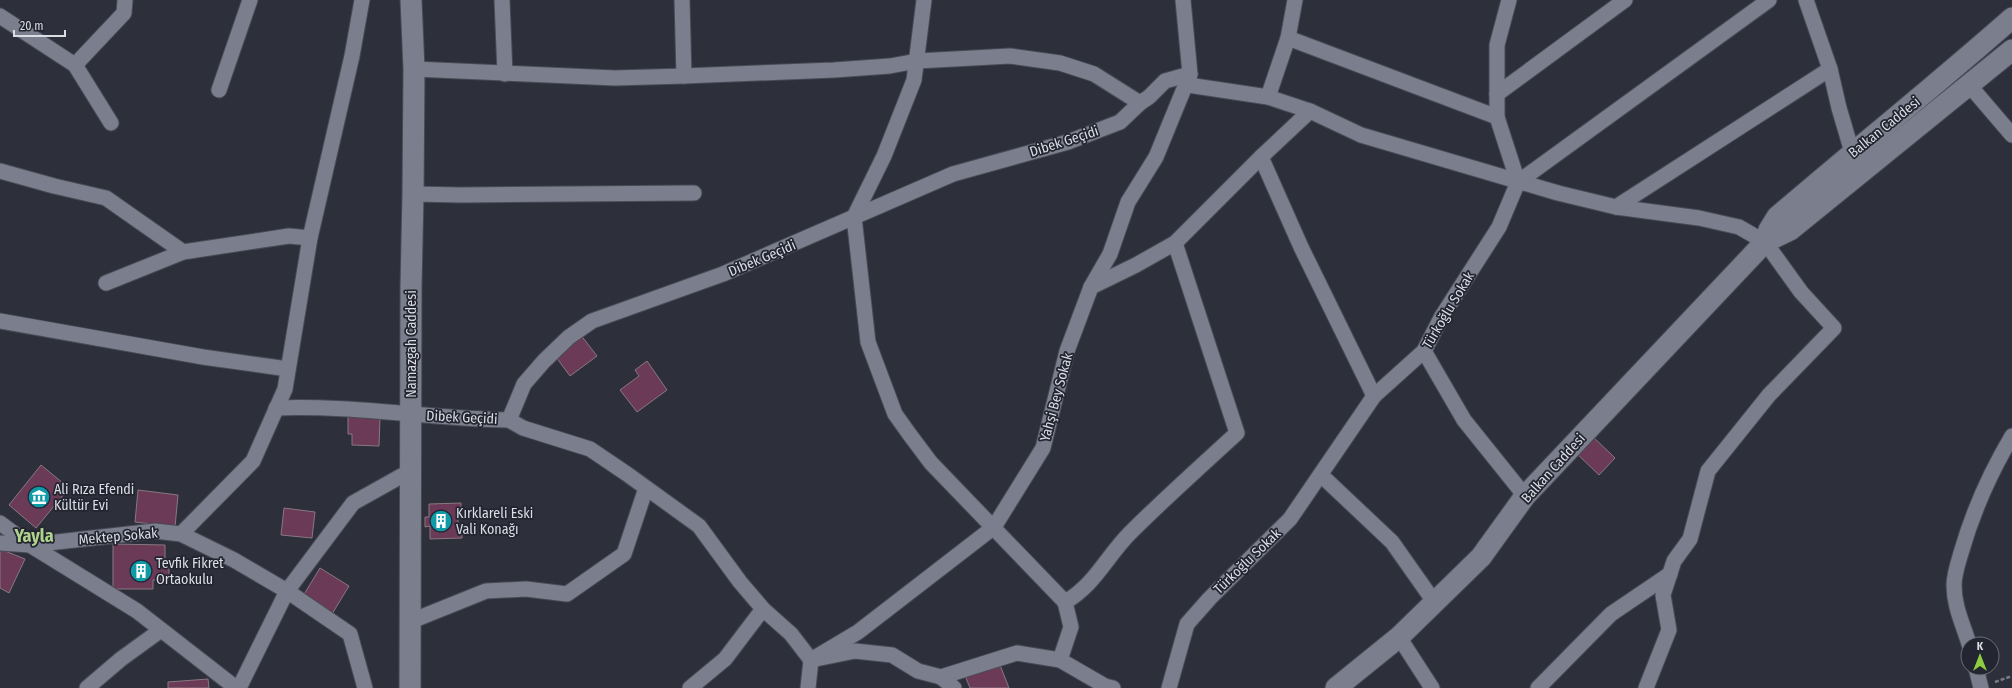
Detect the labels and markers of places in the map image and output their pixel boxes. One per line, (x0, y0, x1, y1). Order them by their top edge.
place label: Ali Rıza Efendi Kültür Evi (54, 481, 134, 514)
museum icon: Ali Rıza Efendi Kültür Evi (26, 484, 52, 510)
place label: Kırklareli Eski Vali Konağı (456, 505, 533, 538)
building icon: Kırklareli Eski Vali Konağı (428, 508, 454, 534)
place label: Tevfik Fikret Ortaokulu (156, 555, 224, 588)
building icon: Tevfik Fikret Ortaokulu (128, 558, 154, 584)

